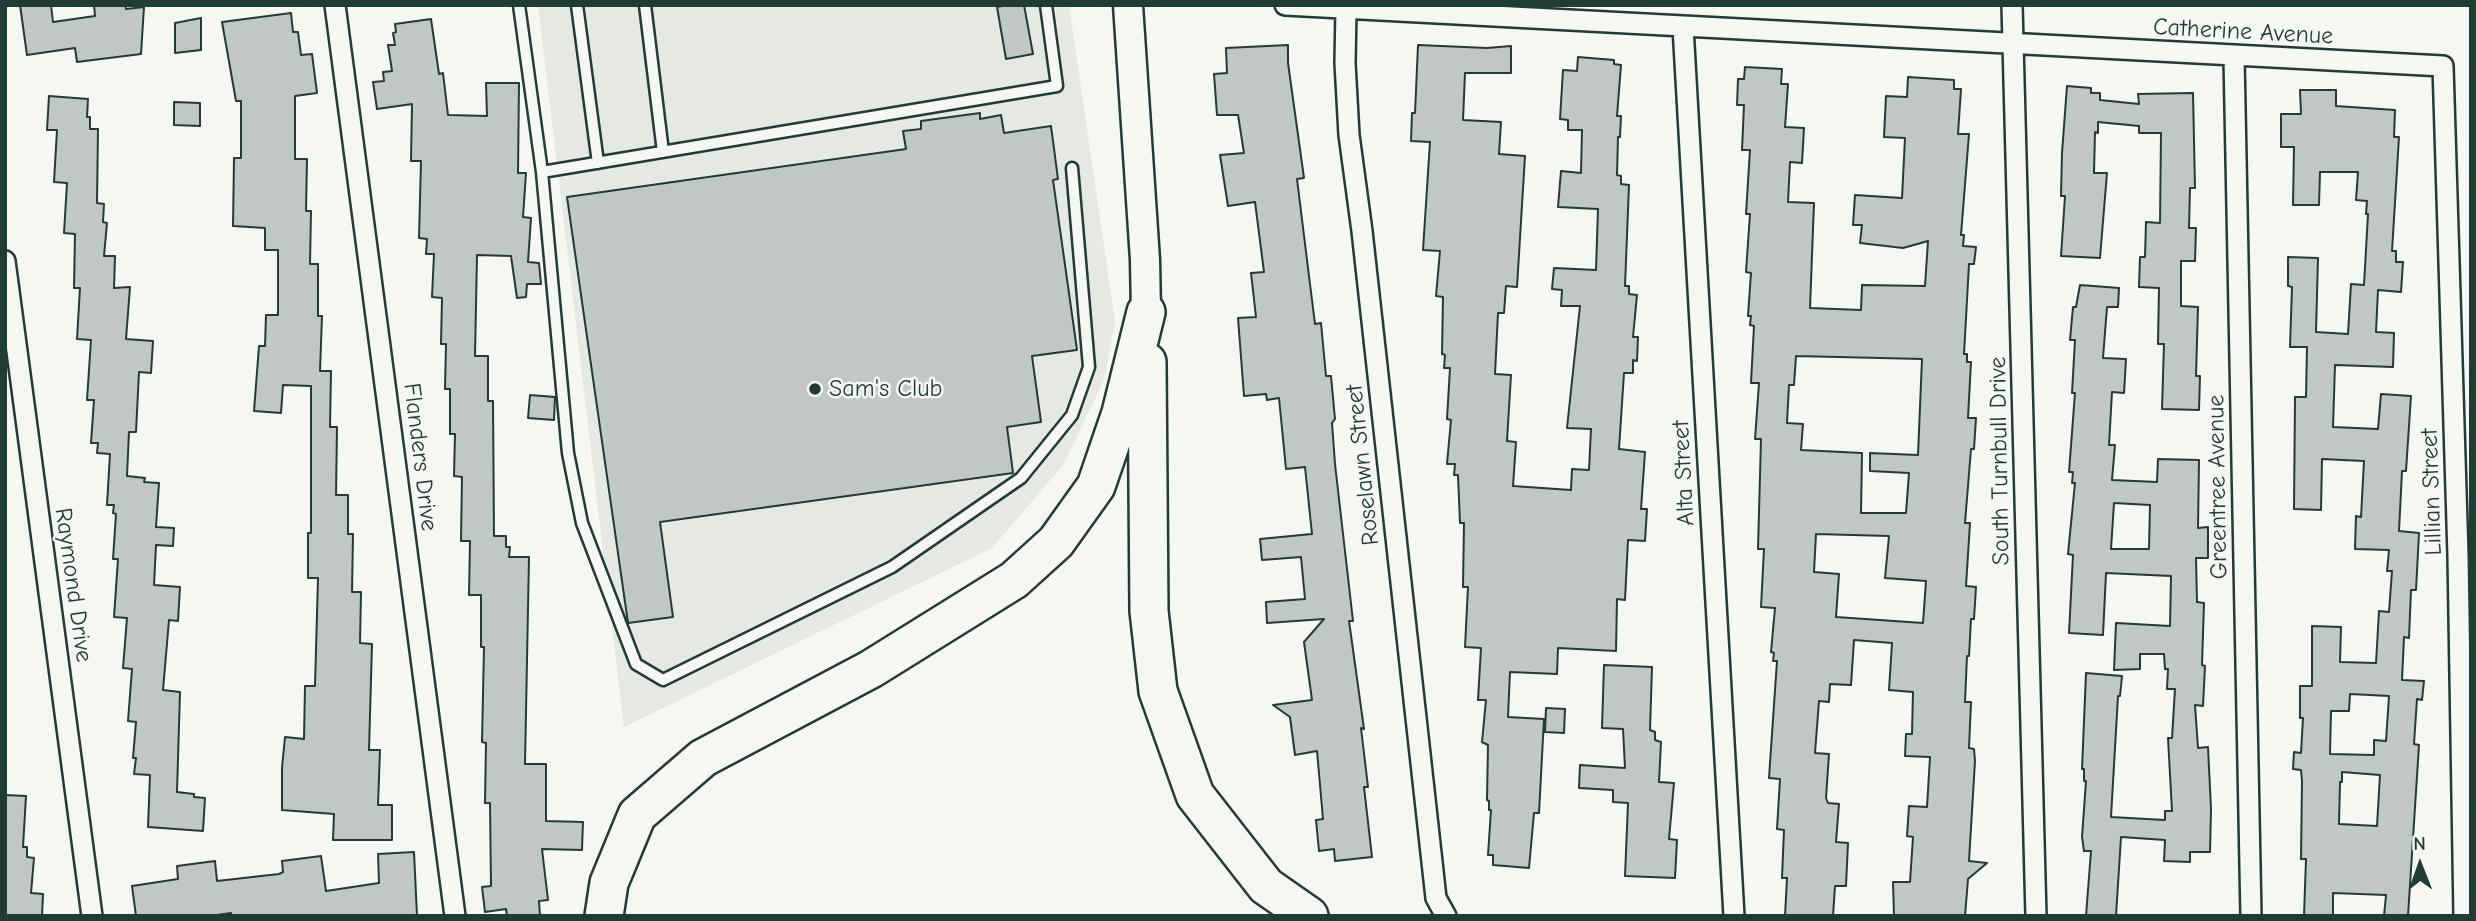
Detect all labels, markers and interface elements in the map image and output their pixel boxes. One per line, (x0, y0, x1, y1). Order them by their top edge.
street label: Catherine Avenue (2152, 13, 2334, 51)
street label: South Turnbull Drive (1984, 356, 2016, 566)
place label: Sam's Club (829, 375, 942, 403)
street label: Flanders Drive (397, 381, 443, 533)
marker: Sam's Club (807, 381, 823, 397)
street label: Roselawn Street (1340, 383, 1386, 547)
street label: Greentree Avenue (2202, 394, 2234, 580)
street label: Alta Street (1667, 419, 1701, 527)
street label: Lillian Street (2415, 428, 2449, 556)
street label: Raymond Drive (48, 506, 98, 664)
north arrow (2385, 830, 2455, 900)
text: N (2413, 833, 2426, 855)

